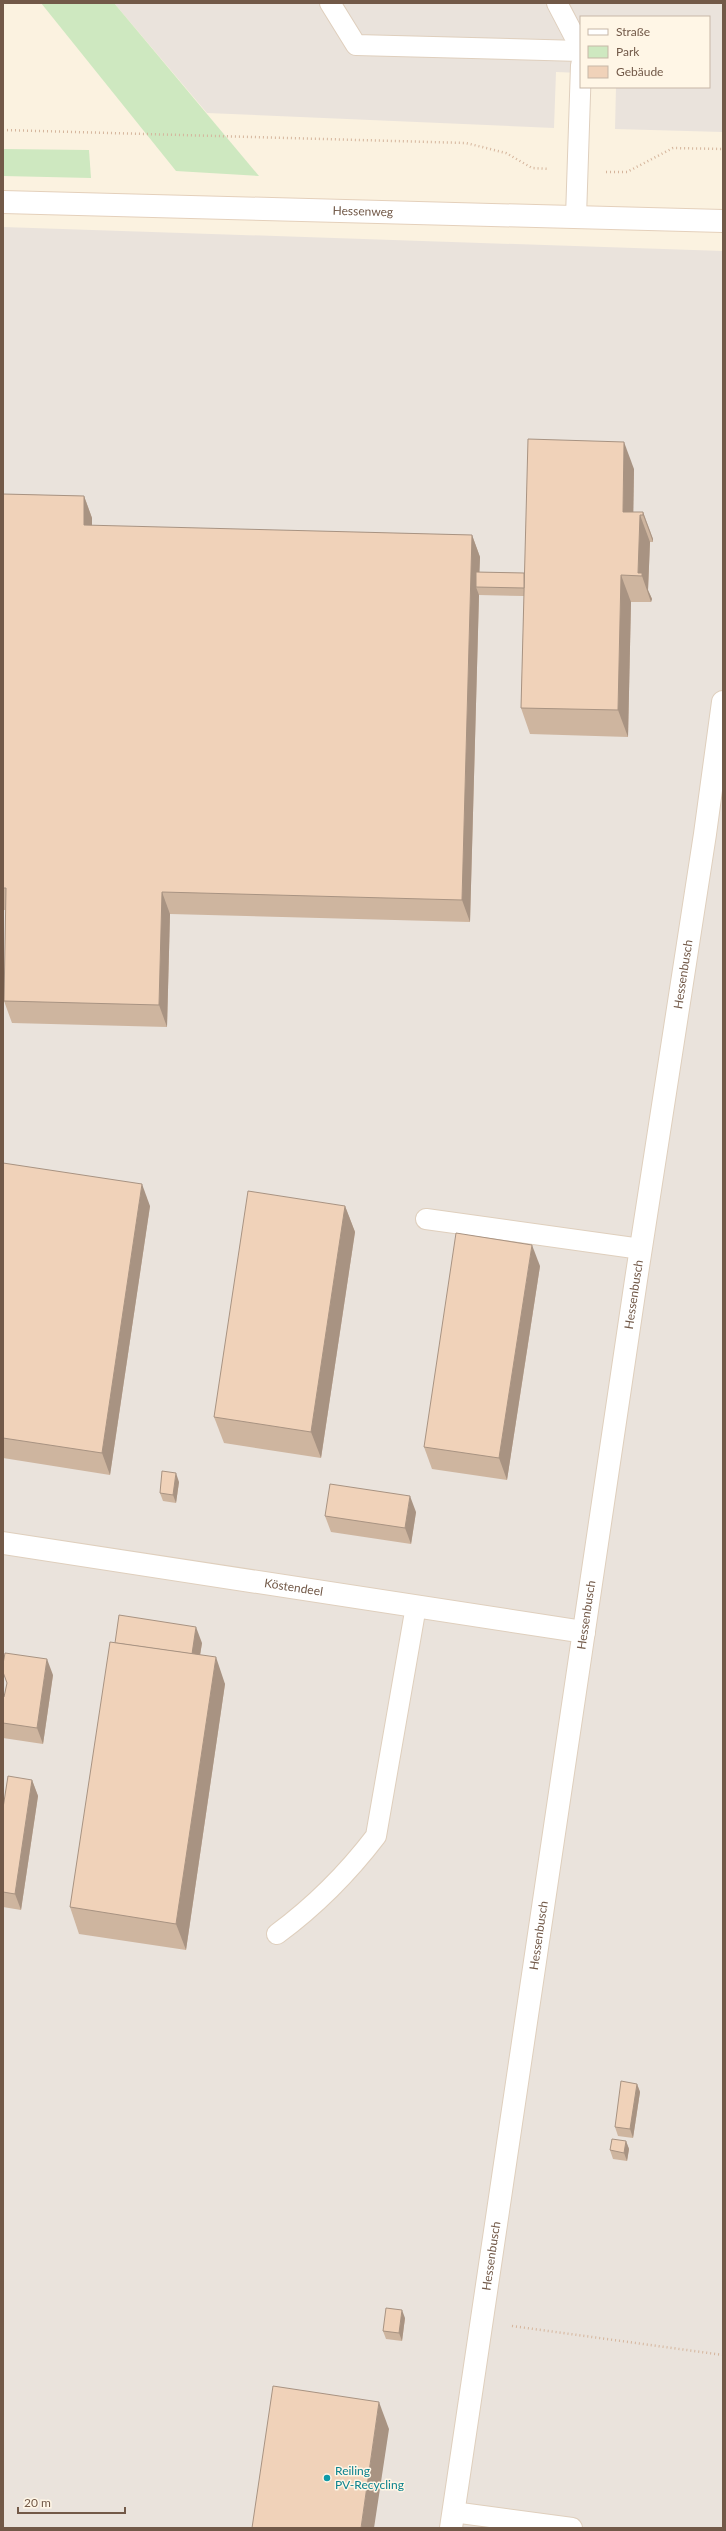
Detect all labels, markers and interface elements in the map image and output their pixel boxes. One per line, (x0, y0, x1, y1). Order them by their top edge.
legend (580, 16, 710, 88)
text: Straße (616, 24, 650, 39)
text: Park (616, 44, 640, 59)
text: Gebäude (616, 64, 663, 79)
street label: Hessenweg (332, 203, 393, 219)
street label: Hessenbusch (670, 939, 696, 1010)
street label: Hessenbusch (621, 1259, 646, 1330)
street label: Köstendeel (263, 1575, 324, 1599)
street label: Hessenbusch (573, 1579, 598, 1651)
street label: Hessenbusch (526, 1900, 551, 1971)
street label: Hessenbusch (478, 2220, 503, 2292)
place label: Reiling PV-Recycling (335, 2463, 404, 2492)
marker: Reiling PV-Recycling (322, 2473, 332, 2483)
scale bar (18, 2489, 125, 2515)
text: 20 m (24, 2495, 51, 2510)

